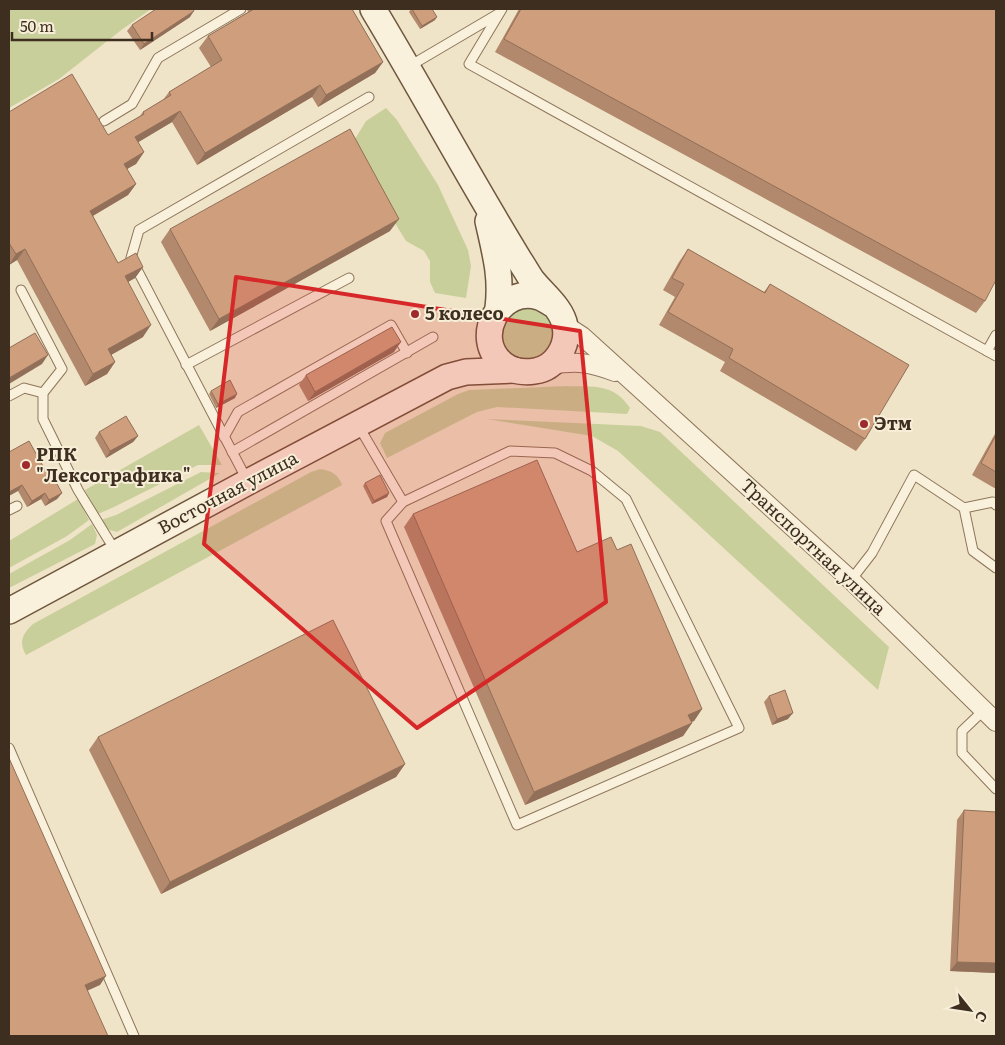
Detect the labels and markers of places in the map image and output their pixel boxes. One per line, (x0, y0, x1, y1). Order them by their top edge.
place label: 5 колесо (425, 299, 504, 326)
marker: 5 колесо (409, 308, 421, 320)
place label: Этм (874, 409, 912, 436)
marker: Этм (858, 418, 870, 430)
place label: РПК "Лексографика" (36, 440, 191, 488)
marker: РПК "Лексографика" (20, 459, 32, 471)

